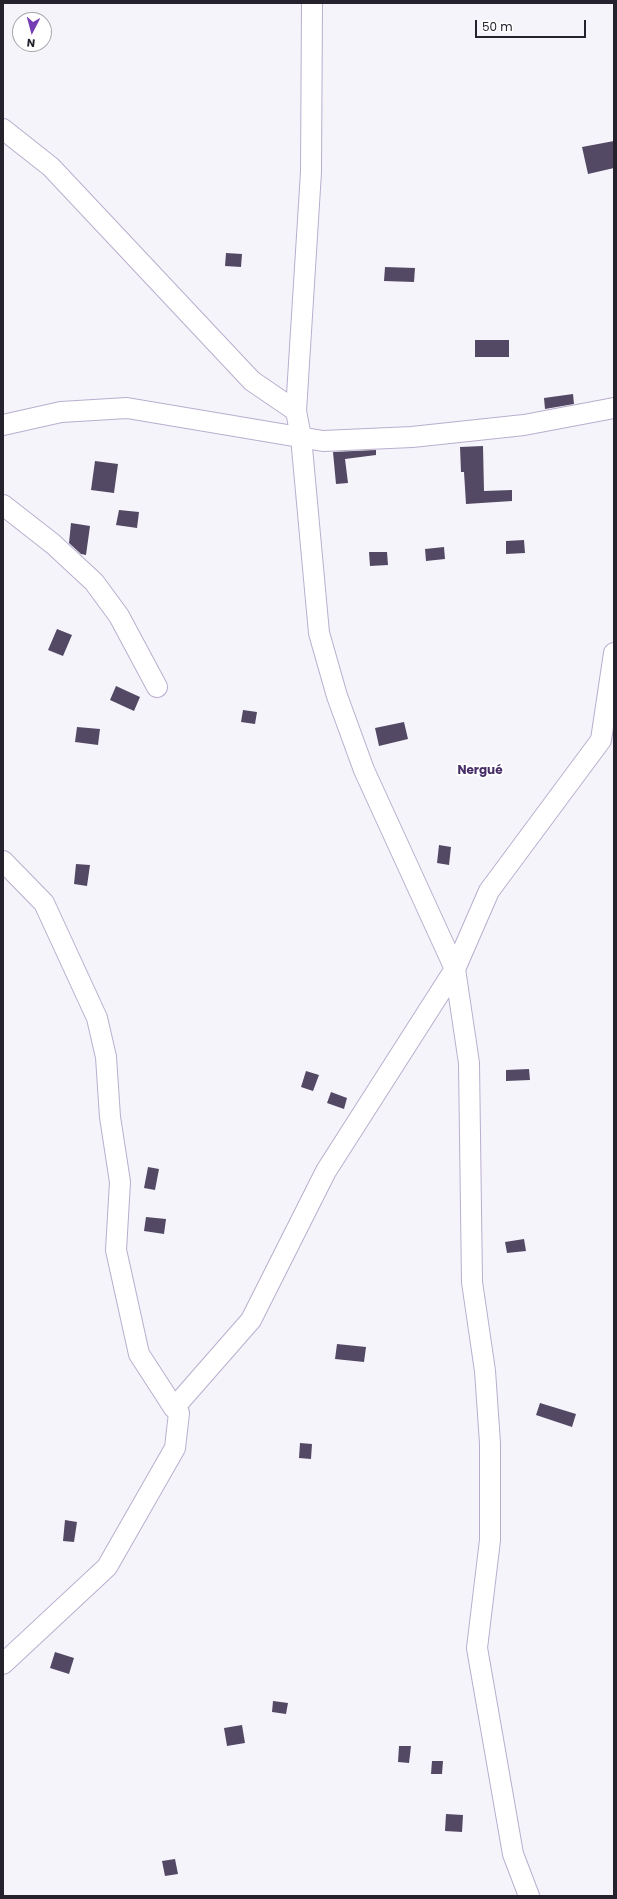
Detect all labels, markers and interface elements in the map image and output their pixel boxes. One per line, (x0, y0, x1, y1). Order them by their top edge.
north arrow (12, 12, 52, 52)
scale bar (477, 12, 588, 38)
text: 50 m (482, 18, 513, 35)
text: N (26, 35, 36, 51)
district label: Nergué (457, 764, 503, 778)

